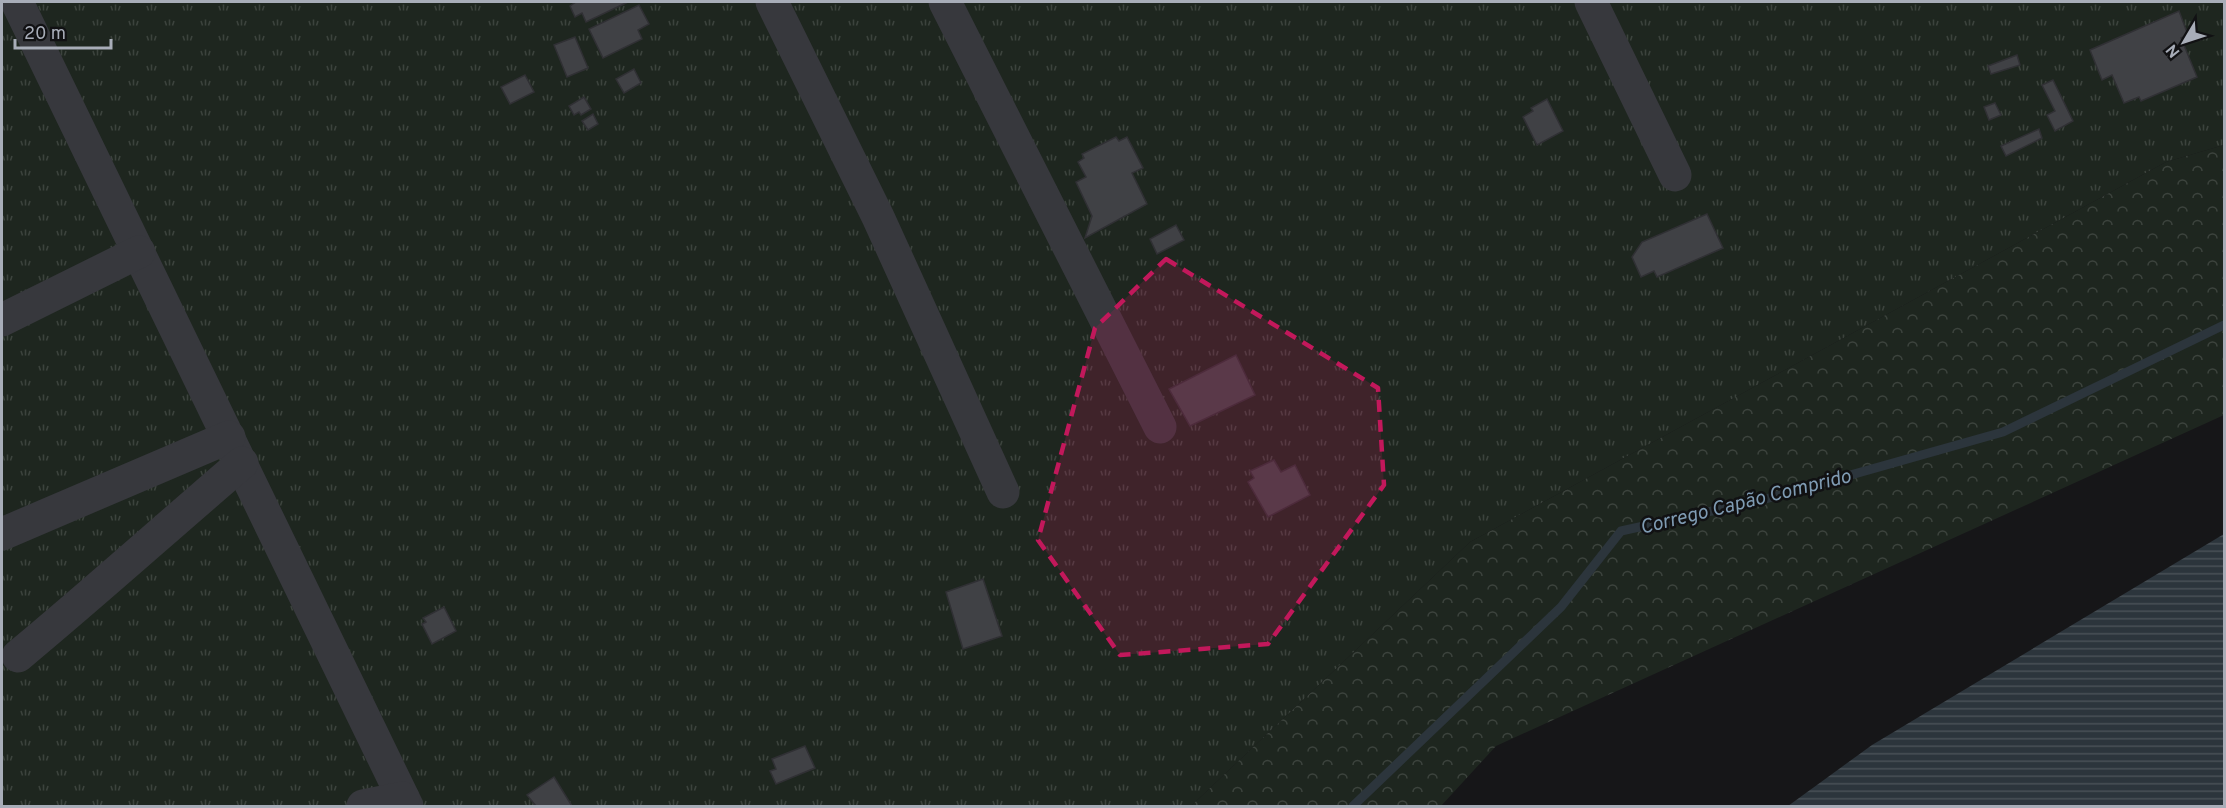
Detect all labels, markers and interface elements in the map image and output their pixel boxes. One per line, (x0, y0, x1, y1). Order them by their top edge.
scale bar (15, 12, 111, 50)
north arrow (2154, 12, 2214, 72)
text: 20 m (24, 23, 66, 46)
text: N (2163, 39, 2185, 61)
water label: Corrego Capão Comprido (1637, 464, 1854, 542)

